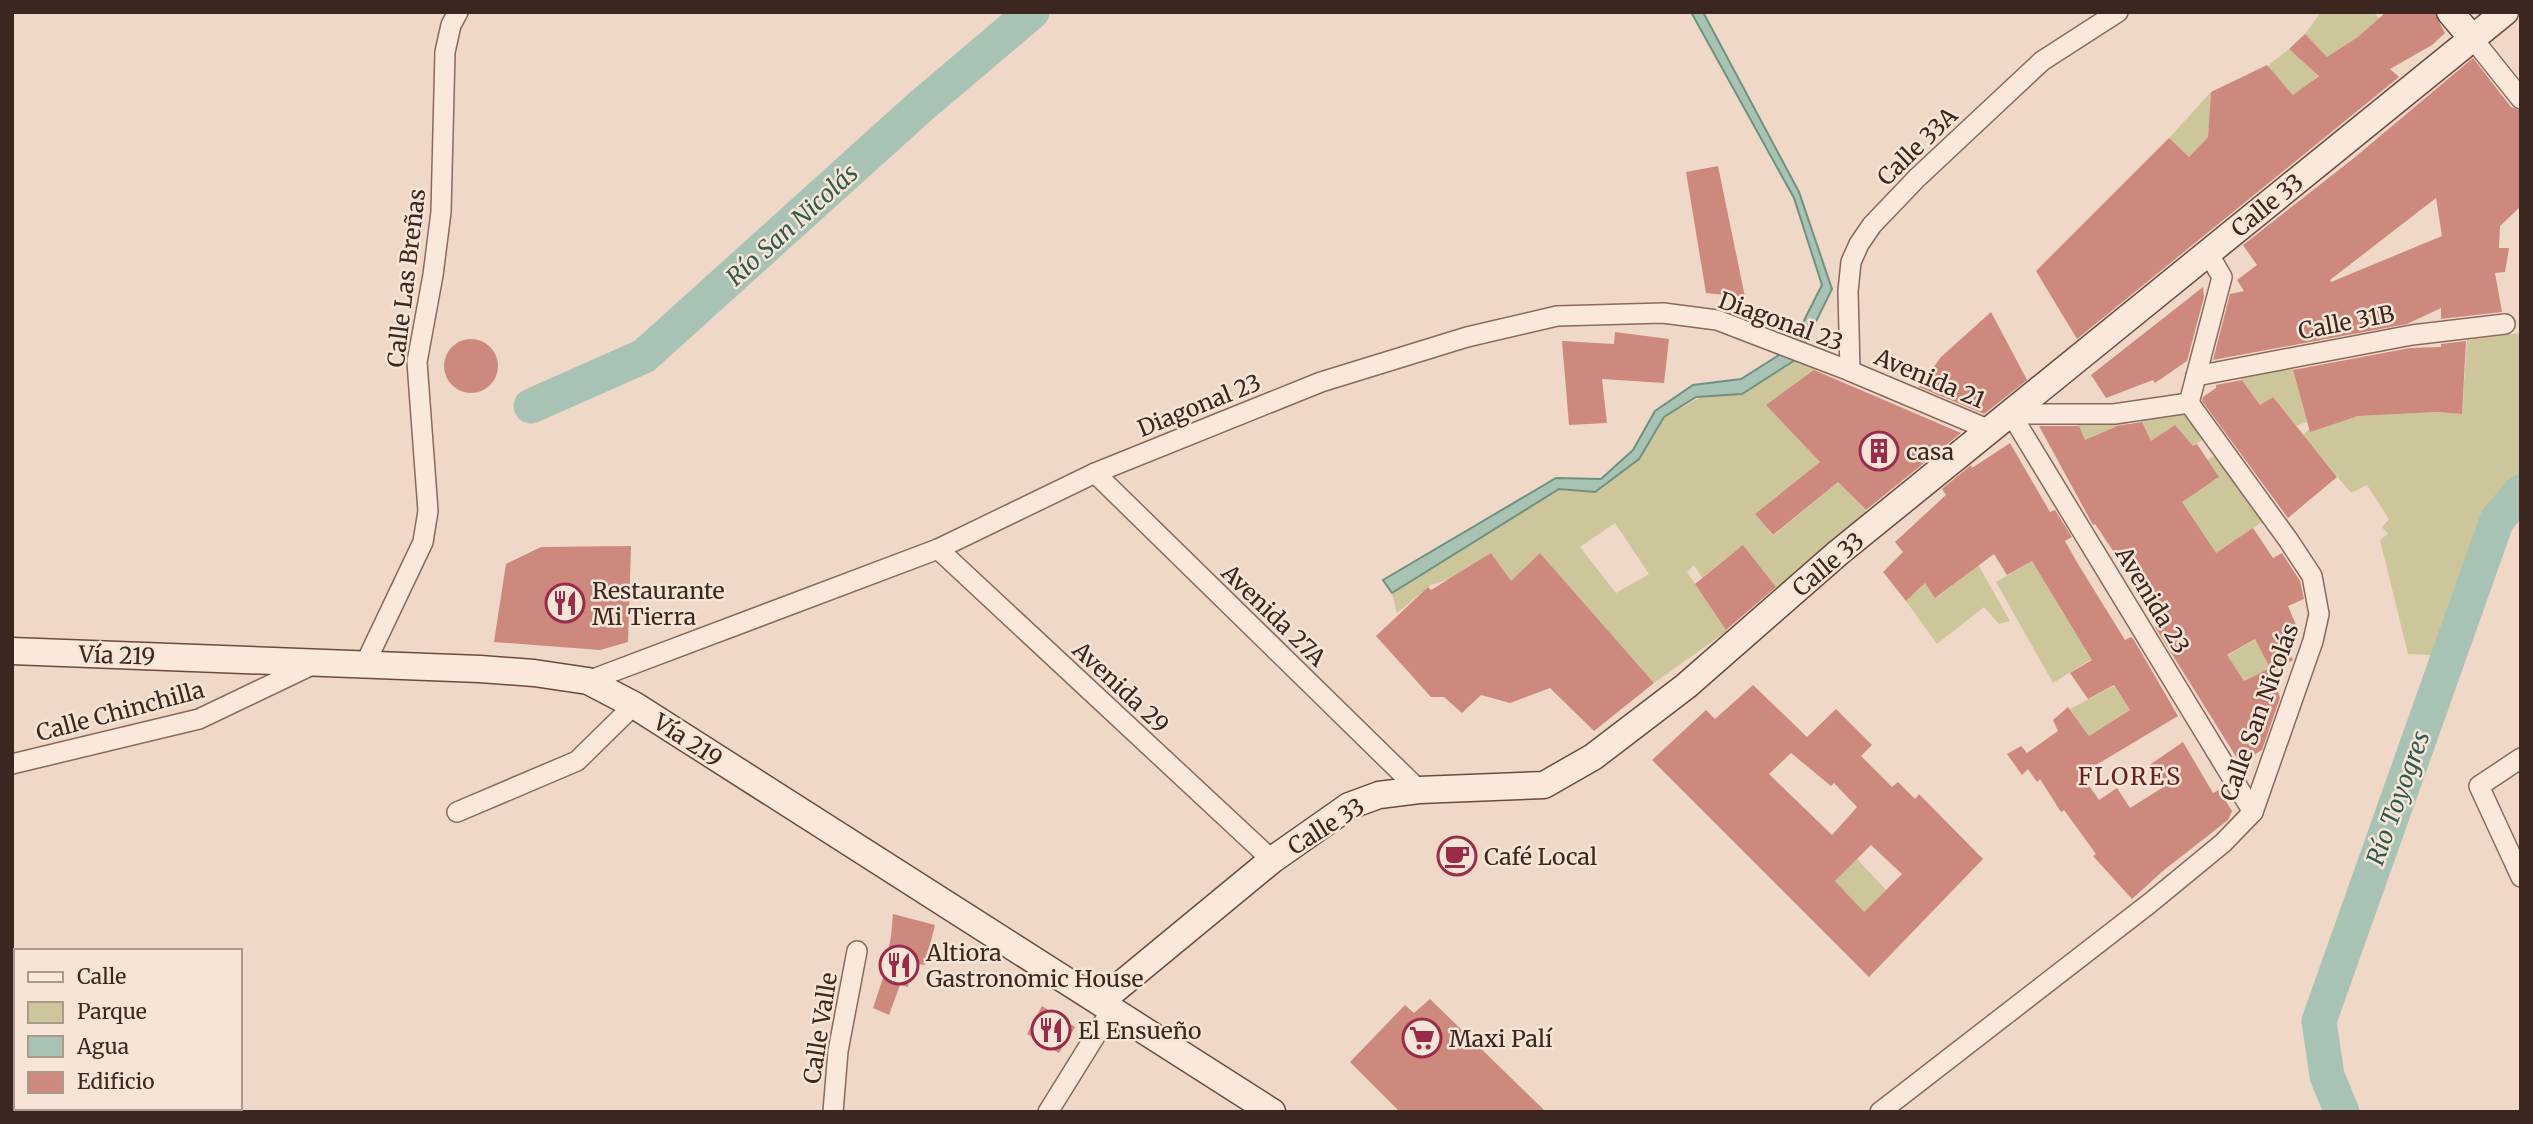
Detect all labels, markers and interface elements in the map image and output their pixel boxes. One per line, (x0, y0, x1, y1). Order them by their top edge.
street label: Calle 33A (1871, 100, 1964, 191)
water label: Río San Nicolás (720, 158, 864, 292)
street label: Calle 33 (2225, 167, 2309, 243)
street label: Calle Las Breñas (381, 187, 431, 369)
street label: Diagonal 23 (1715, 285, 1847, 357)
street label: Calle 31B (2296, 299, 2396, 345)
street label: Avenida 21 (1869, 341, 1990, 414)
street label: Diagonal 23 (1133, 367, 1265, 443)
building icon: casa (1858, 430, 1900, 472)
place label: casa (1906, 437, 1954, 466)
street label: Calle 33 (1786, 526, 1870, 602)
street label: Avenida 23 (2109, 540, 2196, 659)
street label: Avenida 27A (1215, 557, 1333, 672)
place label: Restaurante Mi Tierra (592, 576, 725, 631)
restaurant icon: Restaurante Mi Tierra (544, 582, 586, 624)
street label: Calle San Nicolás (2213, 619, 2305, 805)
street label: Avenida 29 (1066, 634, 1175, 739)
street label: Vía 219 (77, 639, 156, 671)
street label: Calle Chinchilla (33, 675, 207, 747)
street label: Vía 219 (647, 707, 728, 773)
water label: Río Toyogres (2359, 727, 2437, 869)
district label: FLORES (2078, 761, 2182, 792)
street label: Calle 33 (1282, 791, 1370, 861)
cafe icon: Café Local (1436, 835, 1478, 877)
place label: Café Local (1484, 842, 1597, 871)
place label: Altiora Gastronomic House (925, 938, 1144, 993)
restaurant icon: Altiora Gastronomic House (878, 944, 920, 986)
legend (14, 949, 242, 1110)
text: Calle (77, 963, 126, 990)
street label: Calle Valle (797, 970, 843, 1086)
text: Parque (77, 998, 147, 1025)
restaurant icon: El Ensueño (1030, 1009, 1072, 1051)
place label: El Ensueño (1078, 1016, 1201, 1045)
supermarket icon: Maxi Palí (1401, 1017, 1443, 1059)
place label: Maxi Palí (1449, 1024, 1553, 1053)
text: Agua (76, 1033, 129, 1060)
text: Edificio (77, 1068, 154, 1095)

